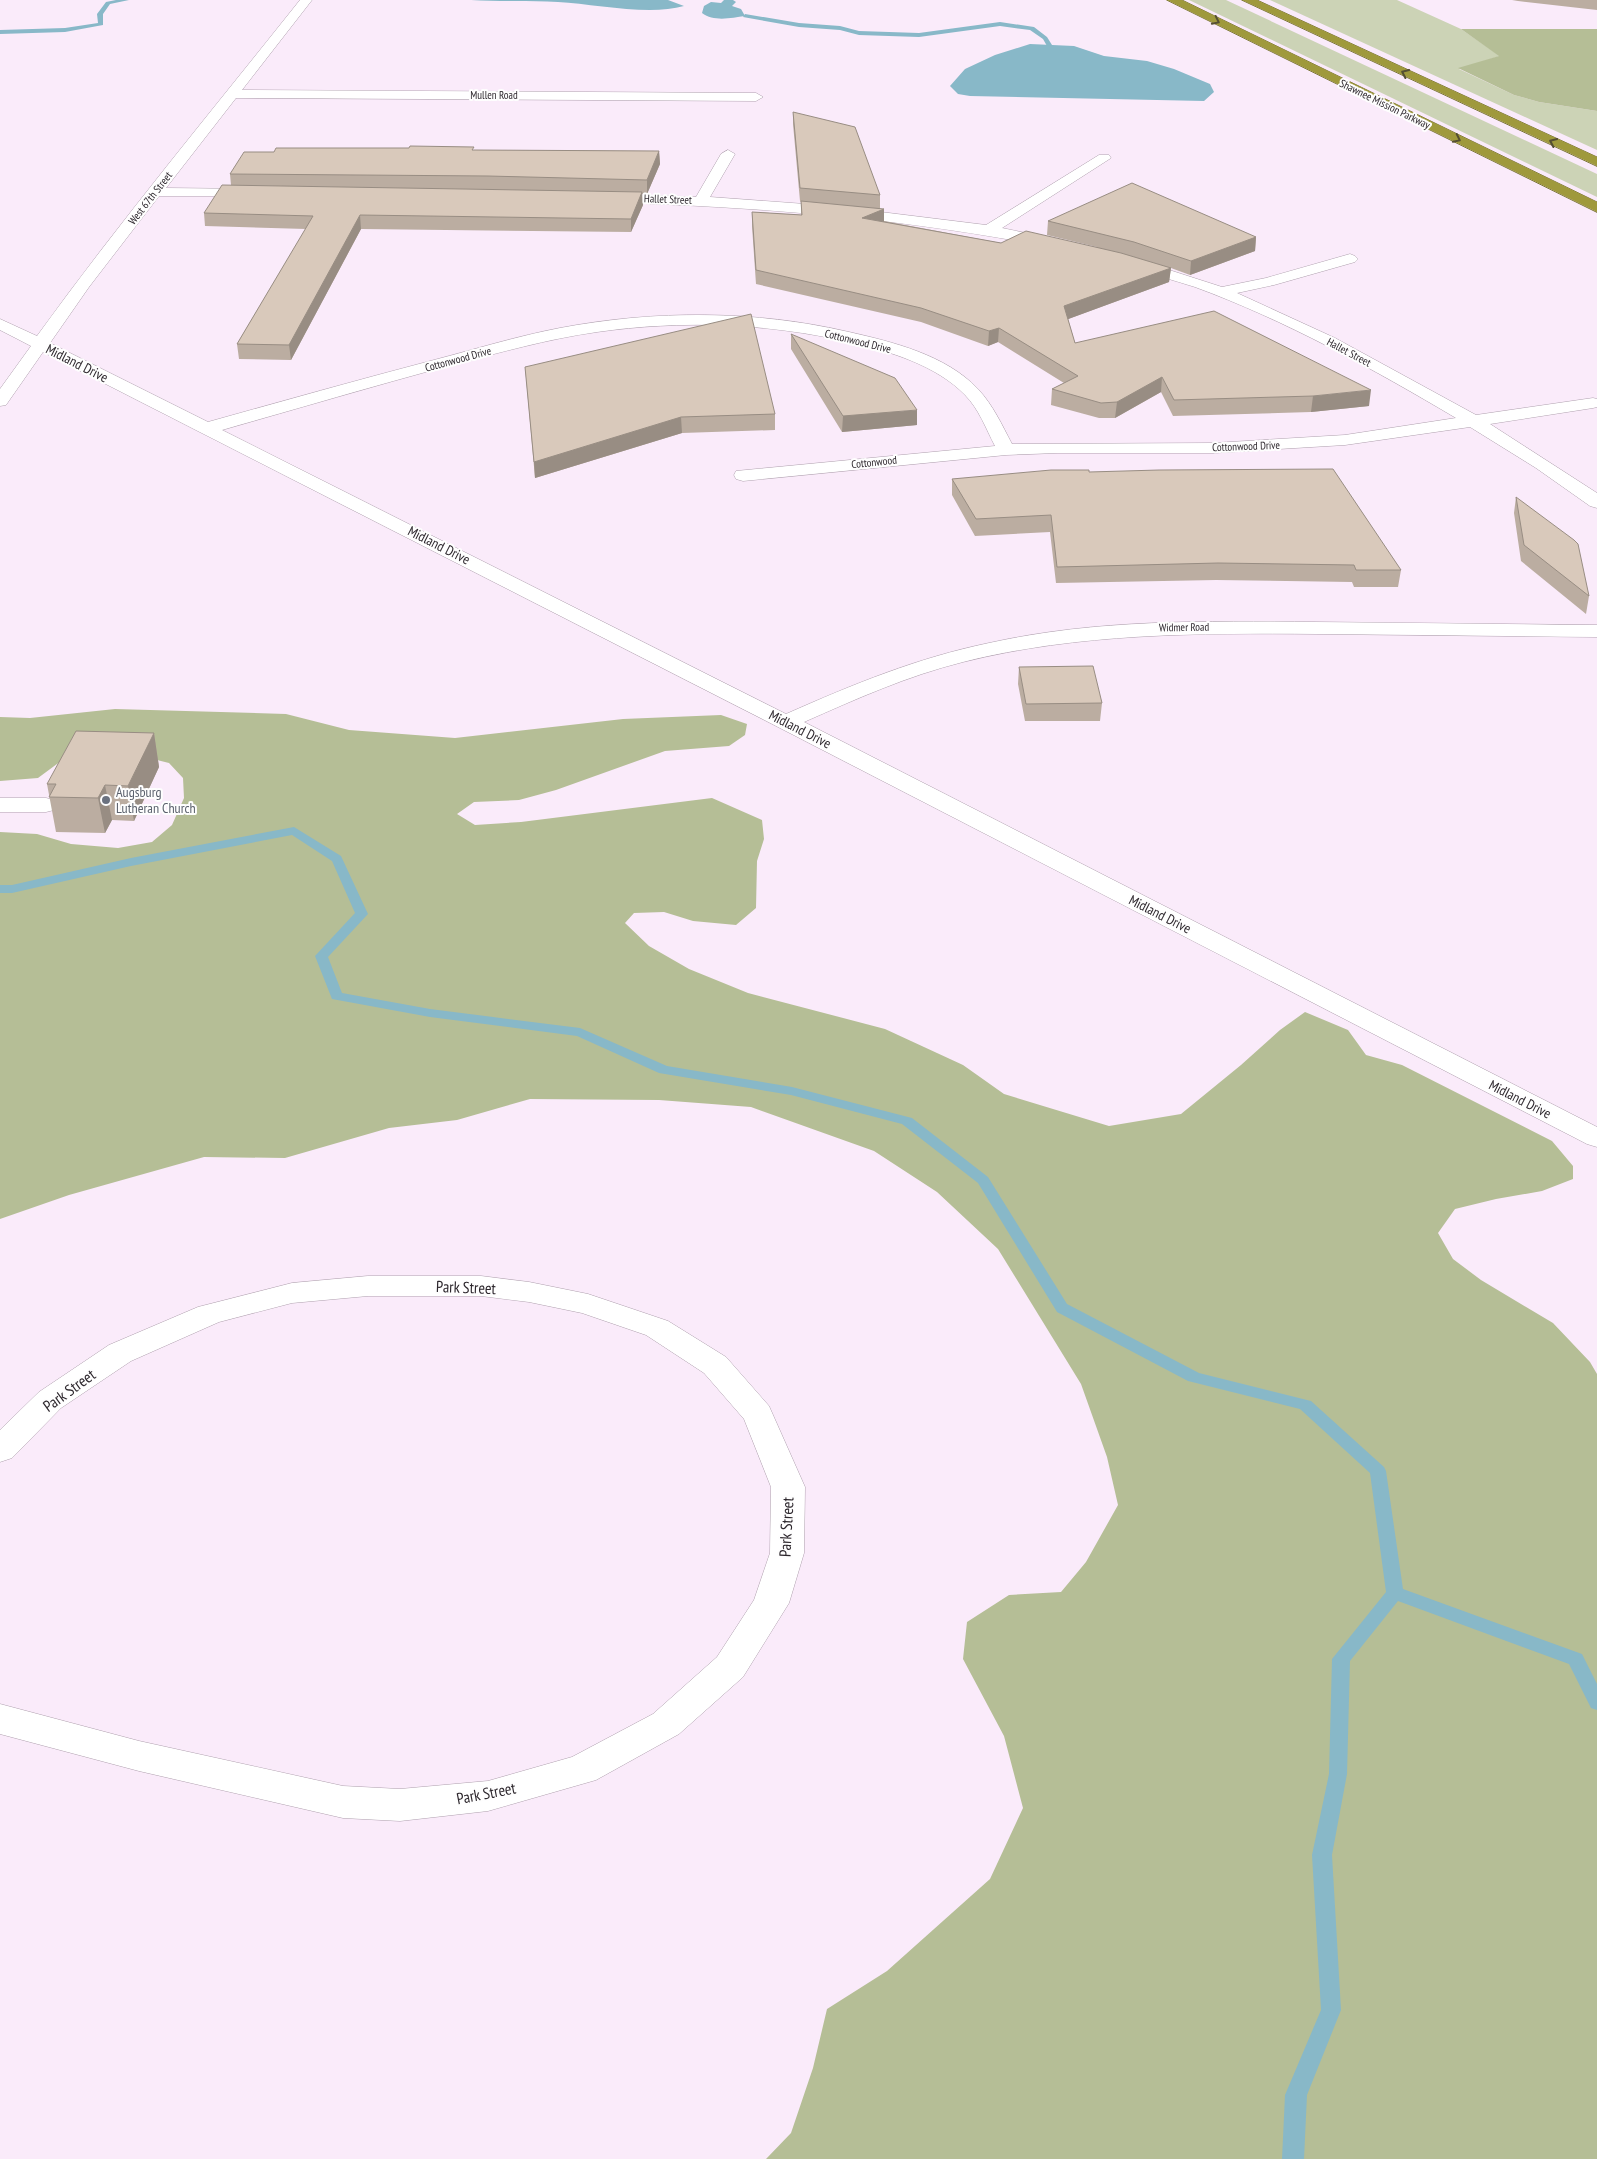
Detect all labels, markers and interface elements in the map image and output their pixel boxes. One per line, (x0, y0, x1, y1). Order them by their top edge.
one-way arrow (1211, 15, 1220, 25)
one-way arrow (1401, 69, 1410, 79)
street label: Shawnee Mission Parkway (1337, 76, 1433, 132)
street label: Mullen Road (470, 88, 518, 102)
one-way arrow (1452, 133, 1461, 143)
one-way arrow (1549, 137, 1558, 148)
street label: West 67th Street (125, 169, 175, 227)
street label: Hallet Street (644, 191, 692, 207)
street label: Cottonwood Drive (823, 326, 893, 356)
street label: Hallet Street (1324, 335, 1374, 369)
street label: Midland Drive (43, 340, 111, 386)
street label: Cottonwood Drive (423, 343, 493, 375)
street label: Cottonwood Drive (1212, 438, 1281, 454)
street label: Cottonwood (851, 453, 898, 471)
street label: Midland Drive (405, 522, 473, 568)
street label: Widmer Road (1159, 620, 1210, 634)
street label: Midland Drive (766, 706, 834, 752)
place label: Augsburg Lutheran Church (116, 783, 196, 817)
marker: Augsburg Lutheran Church (100, 794, 112, 806)
street label: Midland Drive (1126, 891, 1194, 937)
street label: Midland Drive (1486, 1076, 1554, 1122)
street label: Park Street (436, 1276, 497, 1298)
street label: Park Street (39, 1364, 100, 1416)
street label: Park Street (774, 1496, 798, 1557)
street label: Park Street (455, 1777, 518, 1809)

